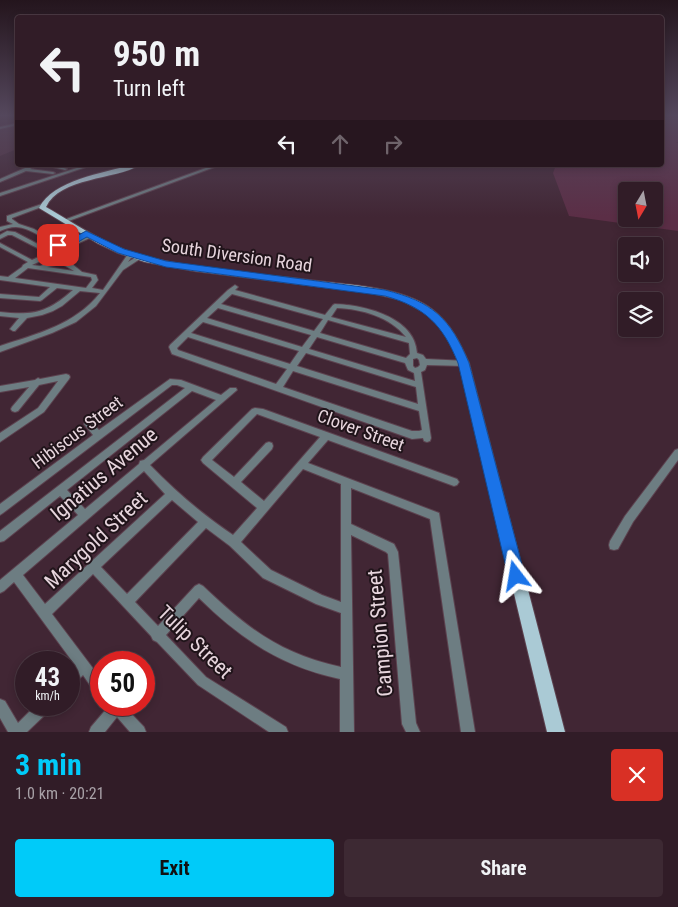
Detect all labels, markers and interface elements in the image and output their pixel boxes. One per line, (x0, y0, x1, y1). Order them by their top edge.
text: 950 m (113, 34, 200, 75)
icon: left (30, 35, 95, 100)
text: Turn left (113, 76, 185, 101)
icon: left (273, 130, 301, 158)
icon: ahead (326, 130, 354, 158)
icon: right (379, 130, 407, 158)
north arrow (618, 182, 662, 228)
map controls (618, 182, 663, 337)
pin (37, 224, 79, 266)
icon: arrive (44, 231, 72, 259)
street label: South Diversion Road (161, 234, 313, 276)
button: sound (618, 237, 663, 282)
button: layers (618, 292, 663, 337)
street label: Hibiscus Street (28, 391, 126, 473)
street label: Clover Street (315, 405, 407, 455)
street label: Ignatius Avenue (46, 422, 162, 526)
street label: Marygold Street (40, 486, 152, 594)
position arrow (489, 549, 541, 601)
street label: Campion Street (362, 568, 398, 698)
street label: Tulip Street (153, 601, 237, 683)
speed limit sign: 50 (90, 651, 155, 716)
text: 43 (35, 663, 60, 692)
text: km/h (35, 689, 60, 703)
text: 3 min (15, 747, 82, 782)
button: close (611, 749, 663, 801)
text: 1.0 km · 20:21 (15, 784, 105, 803)
button: Exit (15, 839, 334, 897)
button: Share (344, 839, 663, 897)

